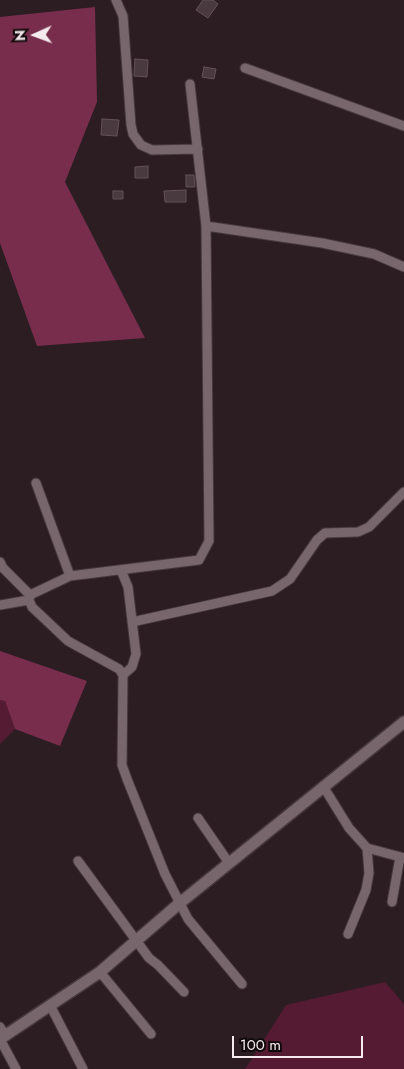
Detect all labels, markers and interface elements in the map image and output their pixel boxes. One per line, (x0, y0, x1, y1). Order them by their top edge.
north arrow (10, 10, 60, 60)
text: N (10, 30, 30, 41)
scale bar (234, 1026, 365, 1058)
text: 100 m (240, 1034, 281, 1056)

